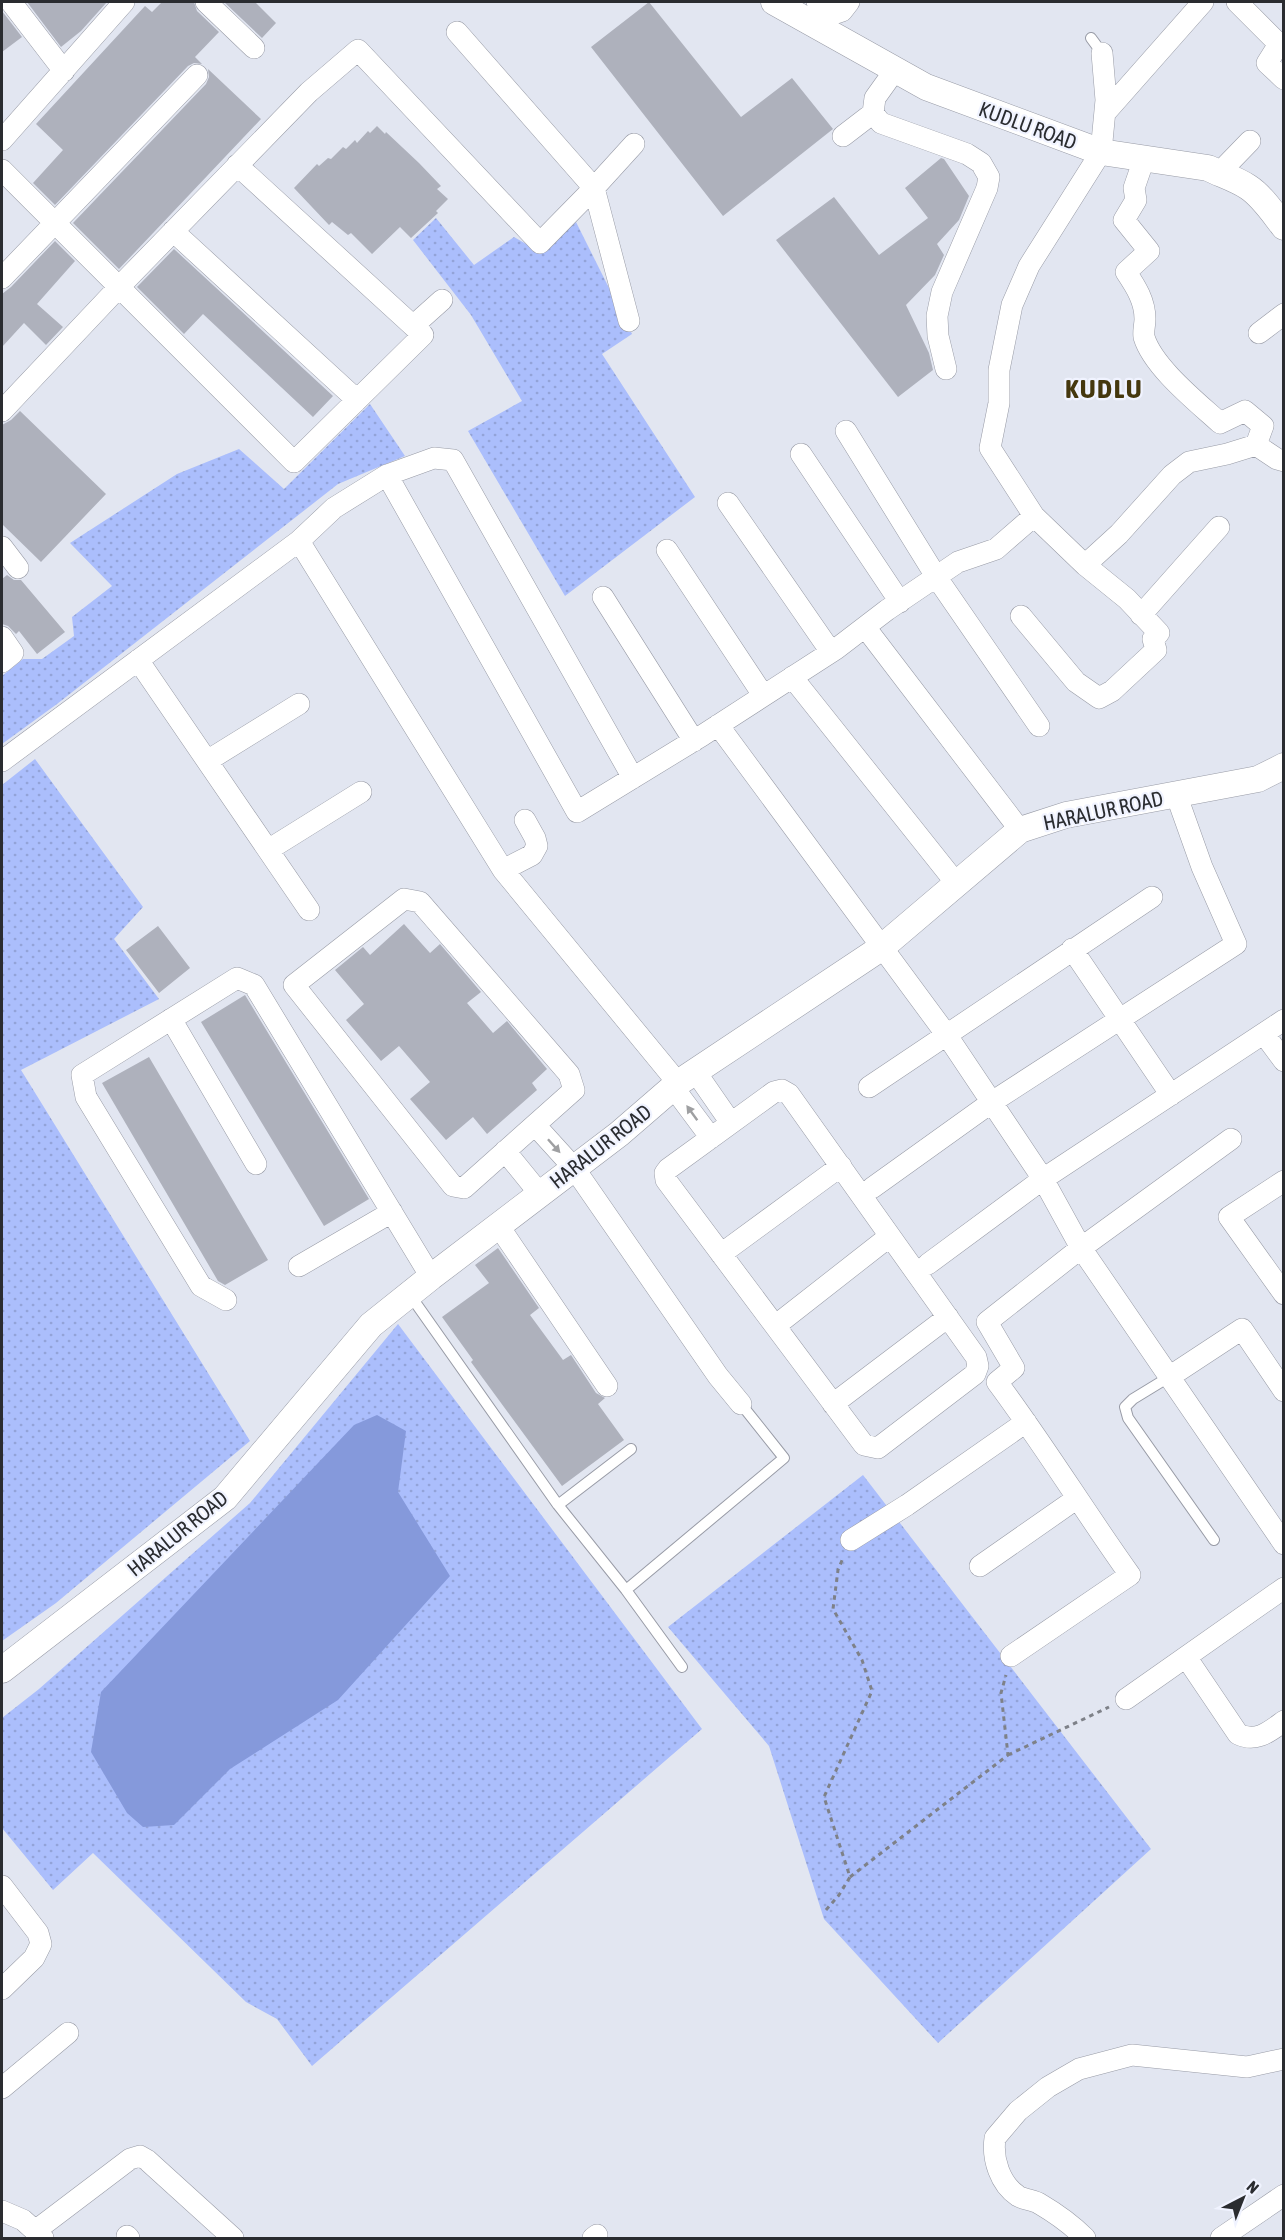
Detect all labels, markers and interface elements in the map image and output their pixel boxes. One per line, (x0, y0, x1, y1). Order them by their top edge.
street label: KUDLU ROAD (976, 96, 1080, 154)
district label: KUDLU (1065, 373, 1143, 404)
street label: HARALUR ROAD (1041, 786, 1165, 834)
street label: HARALUR ROAD (545, 1099, 655, 1193)
one-way arrow (686, 1105, 698, 1121)
one-way arrow (547, 1139, 561, 1154)
street label: HARALUR ROAD (122, 1485, 232, 1581)
north arrow (1213, 2168, 1273, 2228)
text: N (1244, 2177, 1263, 2197)

